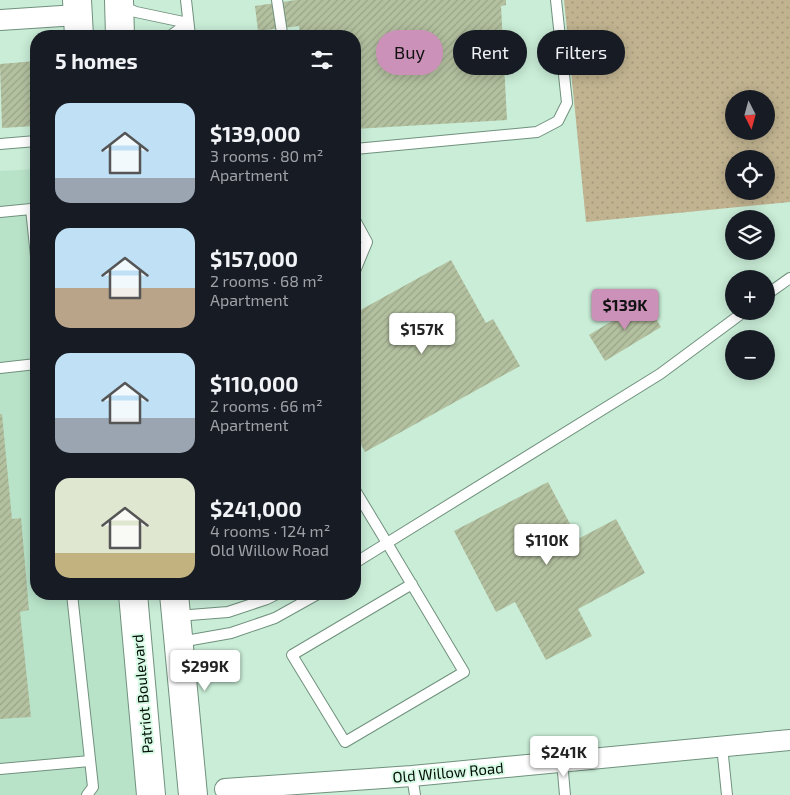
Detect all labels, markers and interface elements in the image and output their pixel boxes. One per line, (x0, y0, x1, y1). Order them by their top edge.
chip: Buy (376, 30, 443, 75)
chip: Rent (453, 30, 527, 75)
chip: Filters (537, 30, 625, 75)
icon: filters (308, 46, 336, 74)
text: 5 homes (55, 48, 138, 73)
north arrow (725, 90, 775, 140)
map controls (725, 90, 775, 380)
text: $139,000 (210, 121, 300, 146)
icon: home (95, 123, 155, 183)
text: 3 rooms · 80 m² (210, 146, 323, 165)
button: locate (725, 150, 775, 200)
text: Apartment (210, 165, 289, 184)
button: layers (725, 210, 775, 260)
text: $157,000 (210, 246, 298, 271)
icon: home (95, 248, 155, 308)
button: + (725, 270, 775, 320)
text: 2 rooms · 68 m² (210, 271, 323, 290)
pin: $139K (590, 288, 660, 331)
text: Apartment (210, 290, 289, 309)
text: $139K (603, 295, 647, 314)
pin: $157K (387, 312, 457, 355)
text: $157K (400, 319, 444, 338)
button: − (725, 330, 775, 380)
text: $110,000 (210, 371, 298, 396)
icon: home (95, 373, 155, 433)
text: 2 rooms · 66 m² (210, 396, 323, 415)
text: Apartment (210, 415, 289, 434)
text: $241,000 (210, 496, 302, 521)
icon: home (95, 498, 155, 558)
text: 4 rooms · 124 m² (210, 521, 330, 540)
pin: $110K (512, 524, 582, 566)
text: $110K (525, 530, 569, 549)
text: Old Willow Road (210, 540, 329, 559)
street label: Patriot Boulevard (128, 634, 156, 754)
pin: $299K (170, 650, 240, 692)
text: $299K (181, 656, 229, 675)
pin: $241K (529, 736, 599, 778)
text: $241K (541, 742, 587, 761)
street label: Old Willow Road (392, 758, 504, 786)

